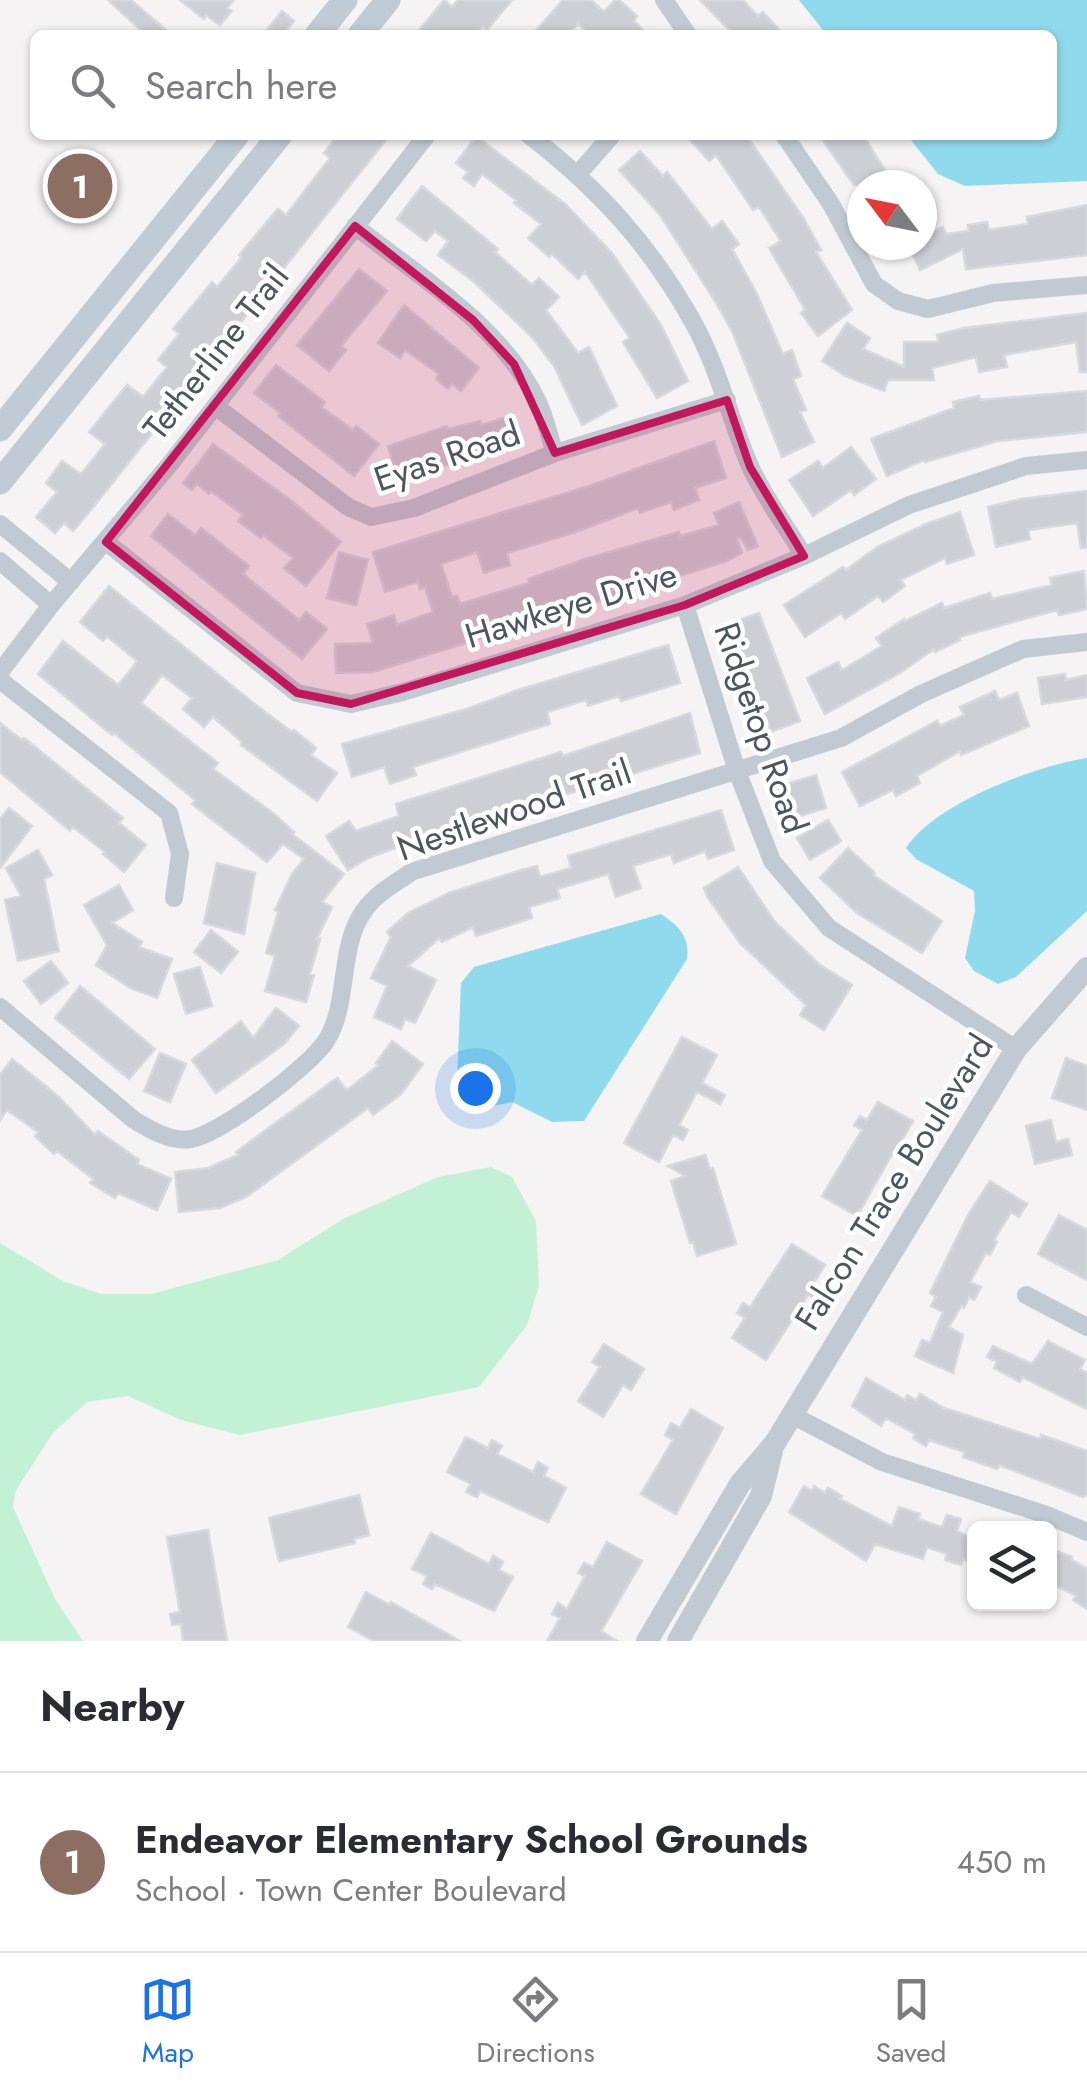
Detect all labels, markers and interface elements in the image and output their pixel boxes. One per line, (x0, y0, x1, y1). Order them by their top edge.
search box (30, 30, 1057, 140)
icon: search (65, 58, 120, 113)
text: Search here (145, 58, 337, 113)
pin: 1 (48, 148, 112, 224)
north arrow (847, 170, 937, 260)
street label: Tetherline Trail (131, 253, 301, 451)
street label: Eyas Road (367, 408, 527, 504)
street label: Hawkeye Drive (459, 549, 683, 661)
street label: Ridgetop Road (702, 616, 820, 840)
street label: Nestlewood Trail (390, 747, 638, 873)
street label: Falcon Trace Boulevard (783, 1024, 1005, 1340)
your location (450, 1063, 501, 1114)
map controls (967, 1521, 1057, 1611)
button: layers (967, 1521, 1057, 1611)
text: Nearby (40, 1676, 184, 1737)
text: Endeavor Elementary School Grounds (135, 1812, 808, 1867)
text: 1 (64, 1839, 81, 1885)
text: 450 m (957, 1839, 1047, 1885)
text: School · Town Center Boulevard (135, 1867, 567, 1913)
tab: Map (140, 1972, 195, 2073)
tab: Directions (476, 1972, 595, 2073)
tab: Saved (876, 1972, 947, 2073)

